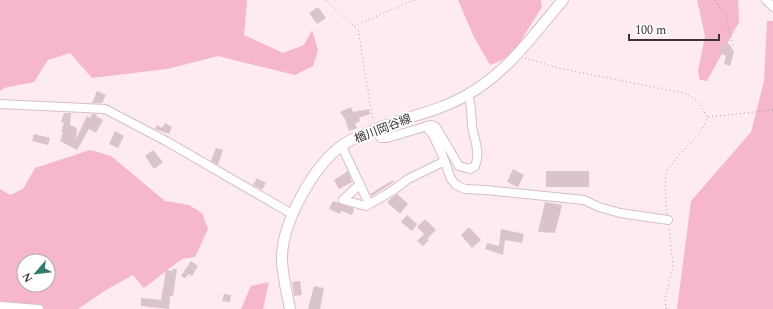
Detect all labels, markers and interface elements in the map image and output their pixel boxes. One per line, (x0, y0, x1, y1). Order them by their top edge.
scale bar (629, 16, 719, 42)
text: 100 m (635, 21, 666, 40)
street label: 楢川岡谷線 (352, 109, 414, 149)
north arrow (16, 253, 56, 293)
text: N (18, 269, 37, 285)

